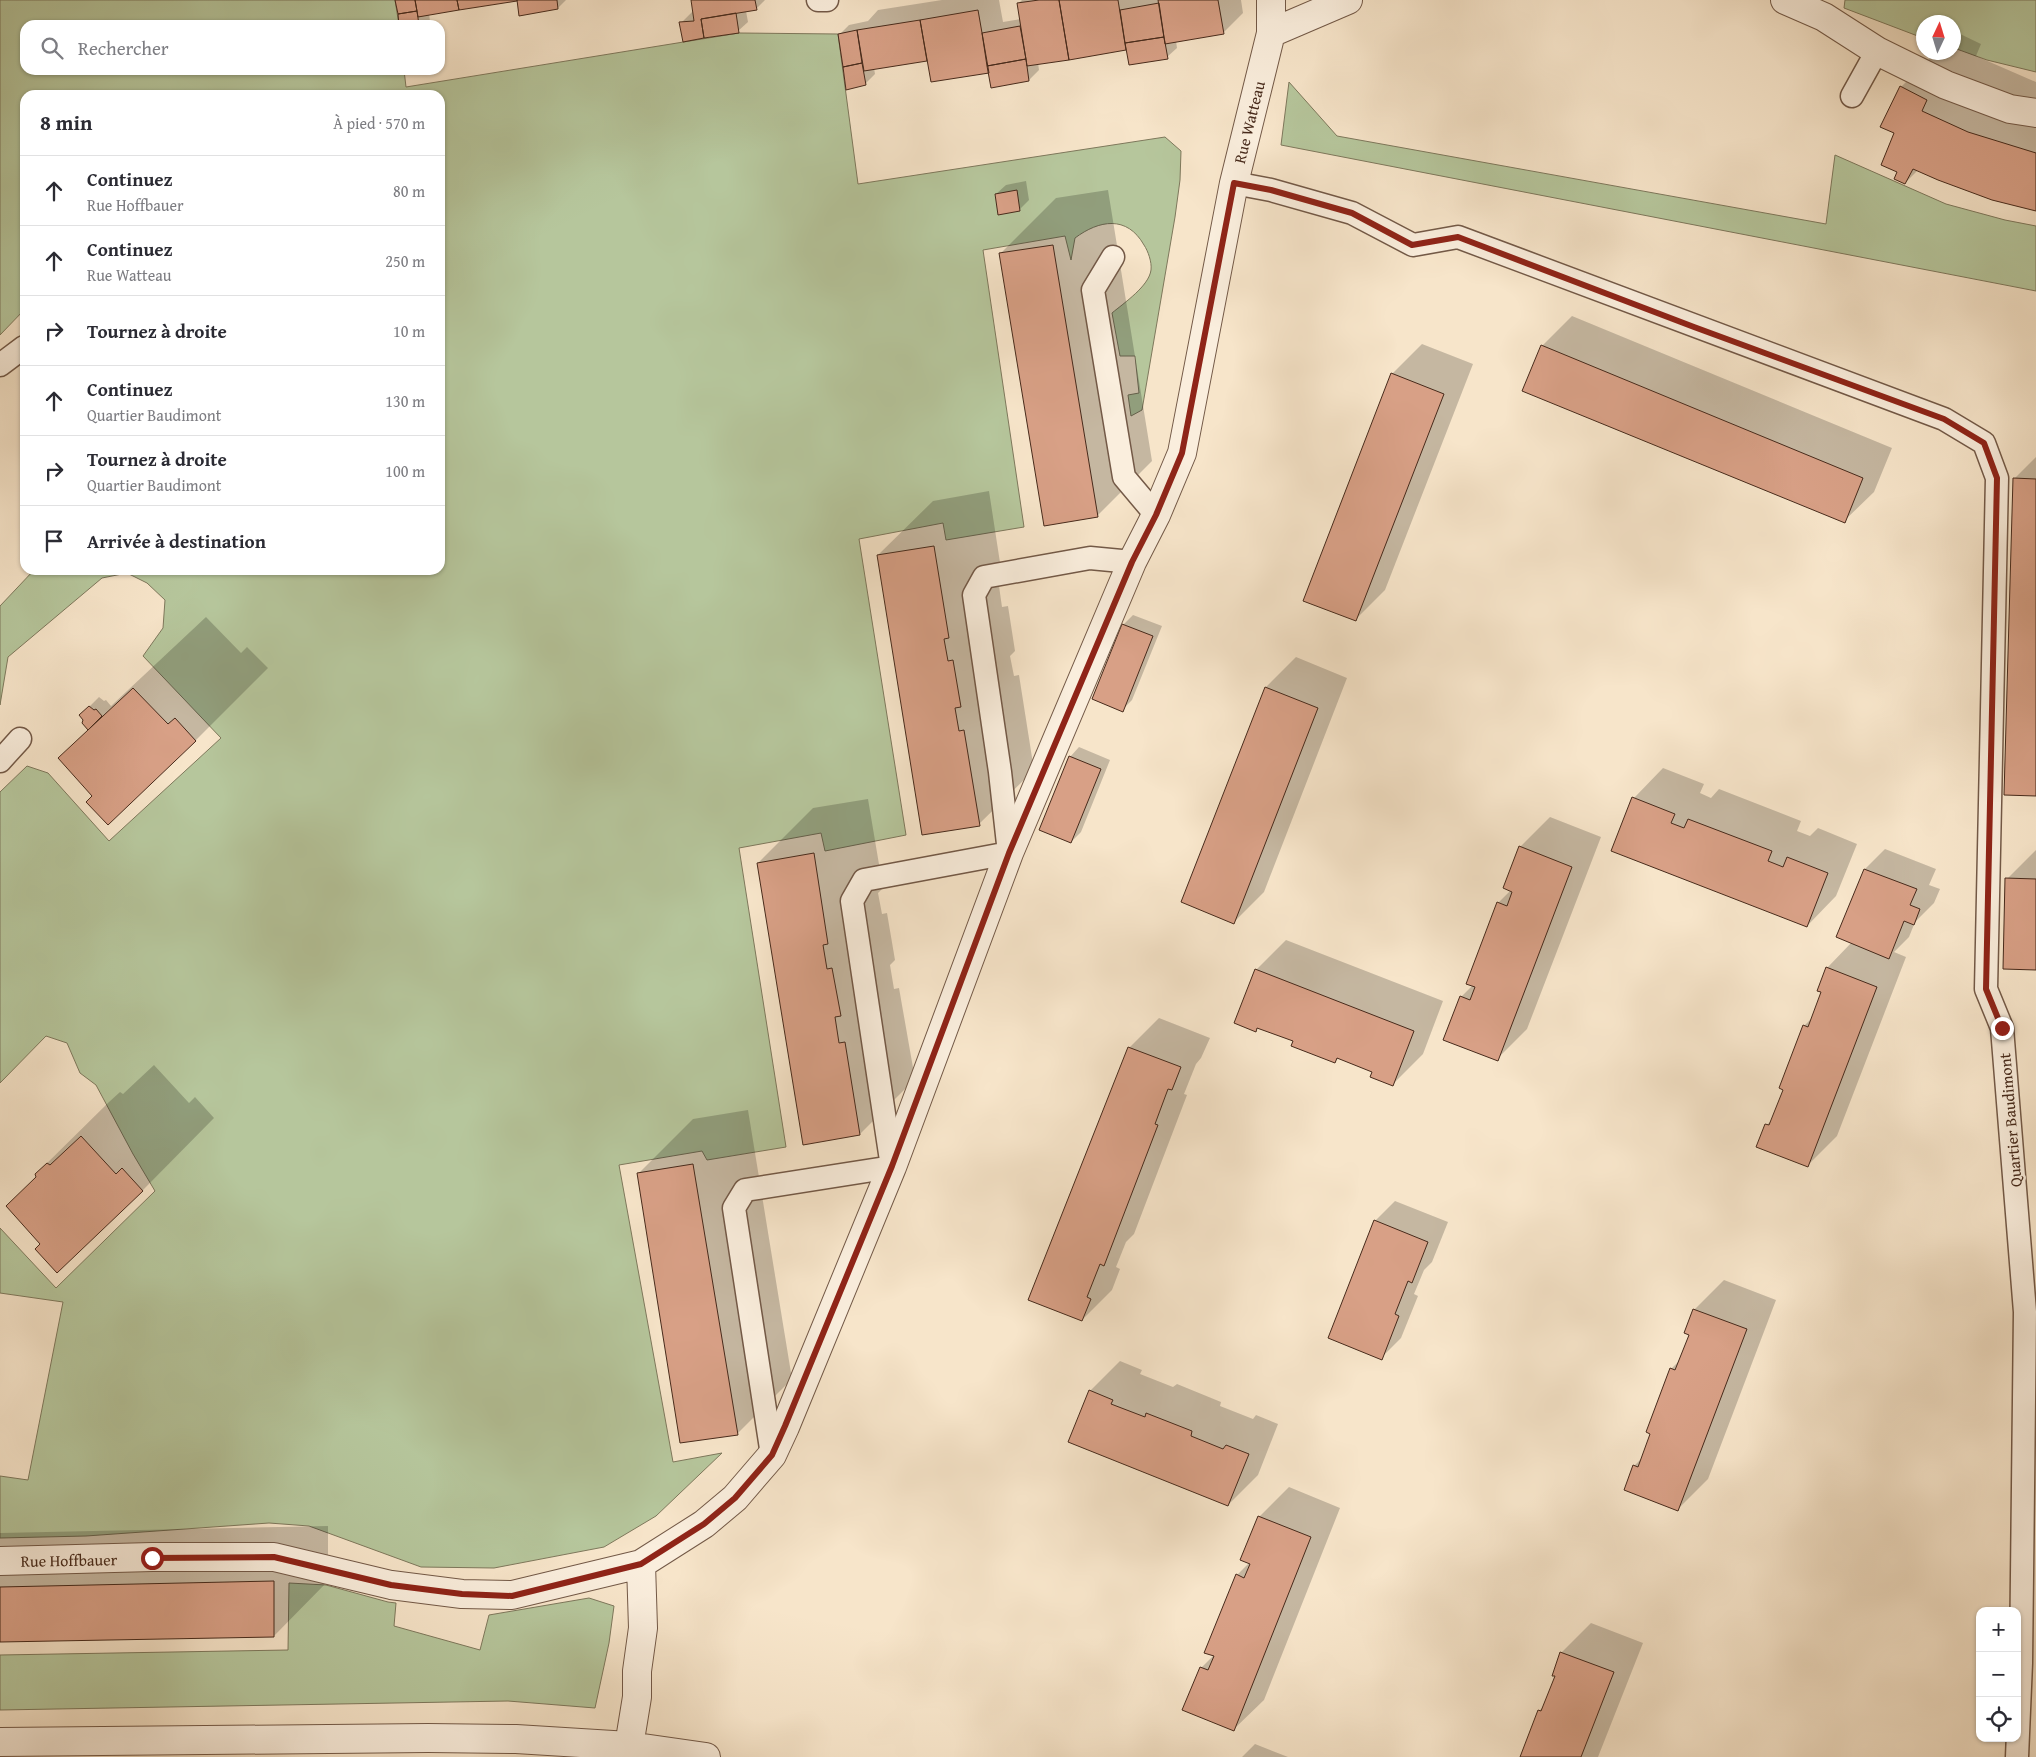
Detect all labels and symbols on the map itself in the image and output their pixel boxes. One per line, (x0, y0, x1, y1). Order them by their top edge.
north arrow (1916, 15, 1961, 60)
street label: Rue Watteau (1227, 78, 1271, 166)
route end (1991, 1017, 2014, 1040)
street label: Quartier Baudimont (1992, 1052, 2028, 1188)
street label: Rue Hoffbauer (21, 1547, 118, 1573)
route start (141, 1547, 164, 1570)

